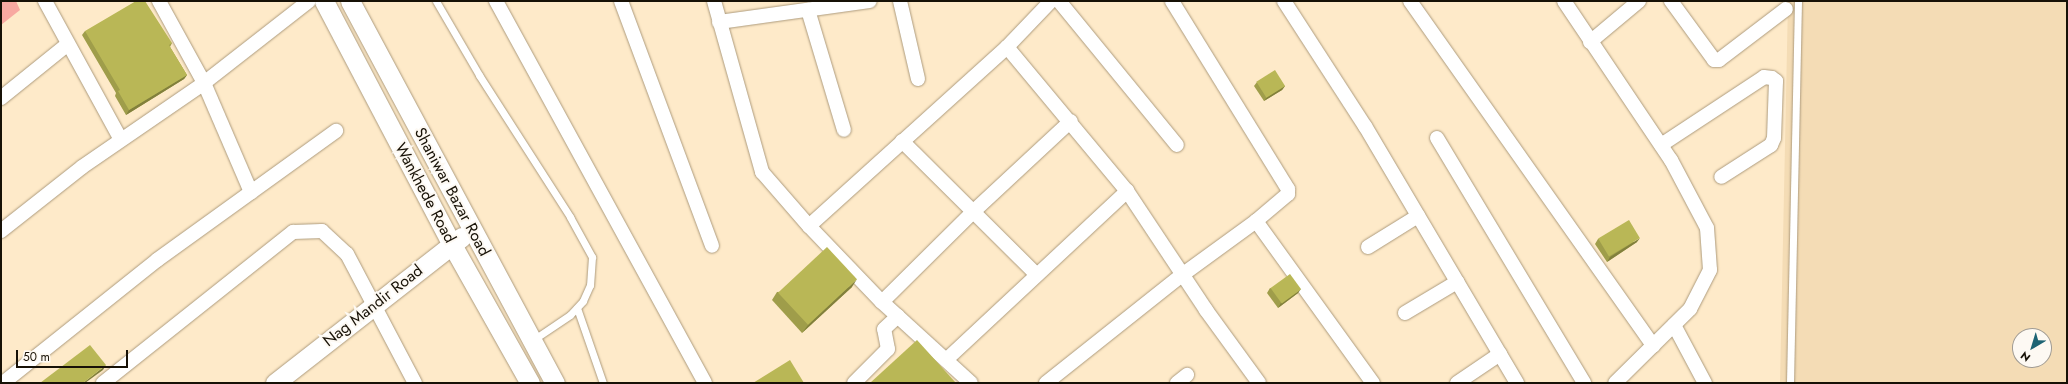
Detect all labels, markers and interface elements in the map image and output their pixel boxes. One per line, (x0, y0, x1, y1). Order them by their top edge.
street label: Shaniwar Bazar Road (410, 124, 494, 260)
street label: Wankhede Road (391, 140, 459, 246)
street label: Nag Mandir Road (319, 261, 427, 351)
north arrow (2012, 328, 2052, 368)
scale bar (18, 342, 130, 368)
text: 50 m (23, 348, 50, 366)
text: N (2017, 348, 2034, 366)

